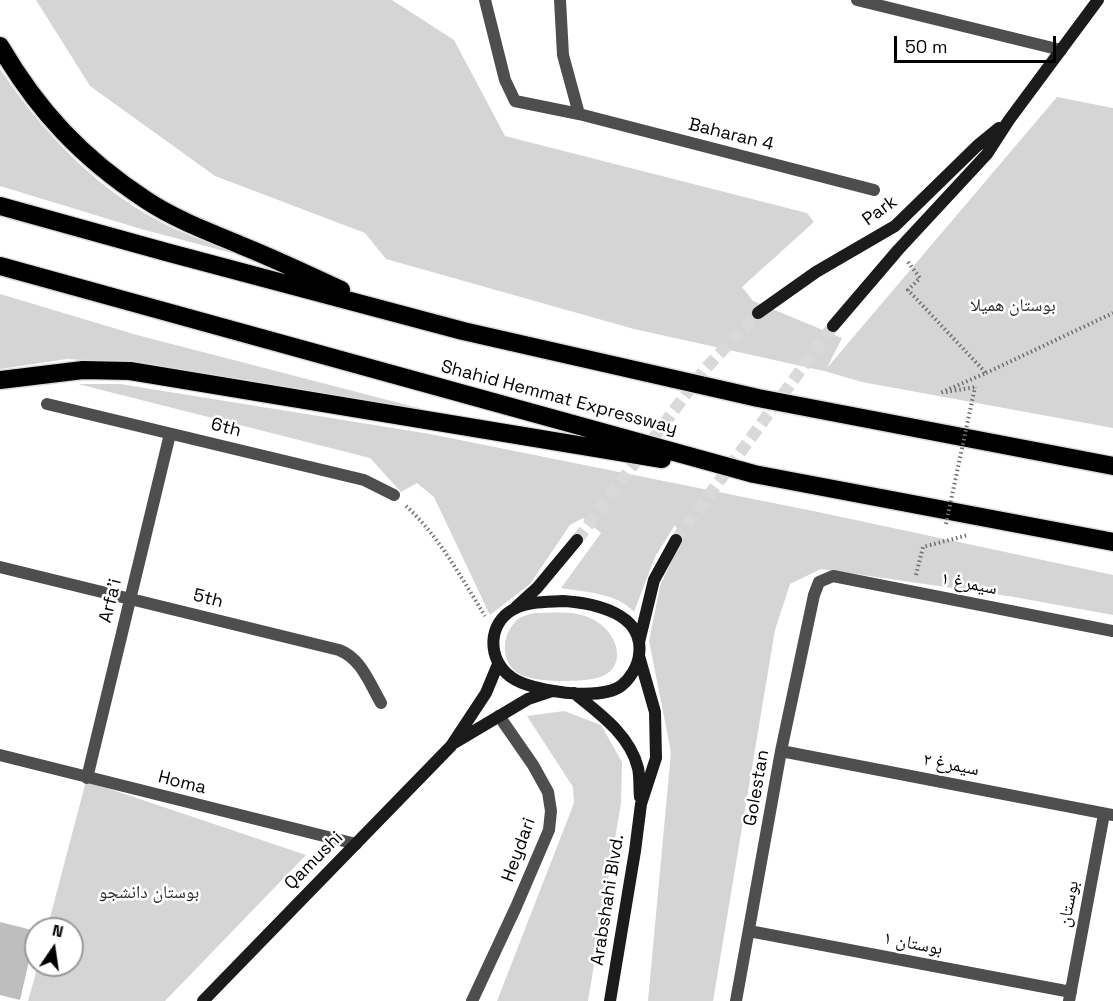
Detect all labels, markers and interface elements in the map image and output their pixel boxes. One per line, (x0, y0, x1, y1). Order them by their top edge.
scale bar (897, 24, 1059, 62)
text: 50 m (905, 35, 947, 58)
street label: Baharan 4 (686, 114, 776, 156)
street label: Park (859, 191, 901, 231)
park label: بوستان همیلا (970, 295, 1056, 317)
street label: Shahid Hemmat Expressway (438, 356, 680, 440)
street label: 6th (209, 414, 243, 442)
street label: سیمرغ ۱ (939, 568, 999, 600)
street label: Arfa'i (95, 577, 127, 625)
street label: 5th (191, 585, 225, 613)
street label: Golestan (740, 748, 774, 828)
street label: سیمرغ ۲ (921, 749, 981, 781)
street label: Homa (156, 767, 208, 799)
street label: Heydari (497, 815, 541, 885)
street label: Qamushi (280, 827, 348, 895)
street label: Arabshahi Blvd. (587, 833, 629, 967)
street label: بوستان (1054, 879, 1084, 929)
park label: بوستان دانشجو (99, 882, 199, 904)
north arrow (24, 917, 84, 977)
text: N (50, 919, 65, 942)
street label: بوستان ۱ (882, 928, 944, 960)

